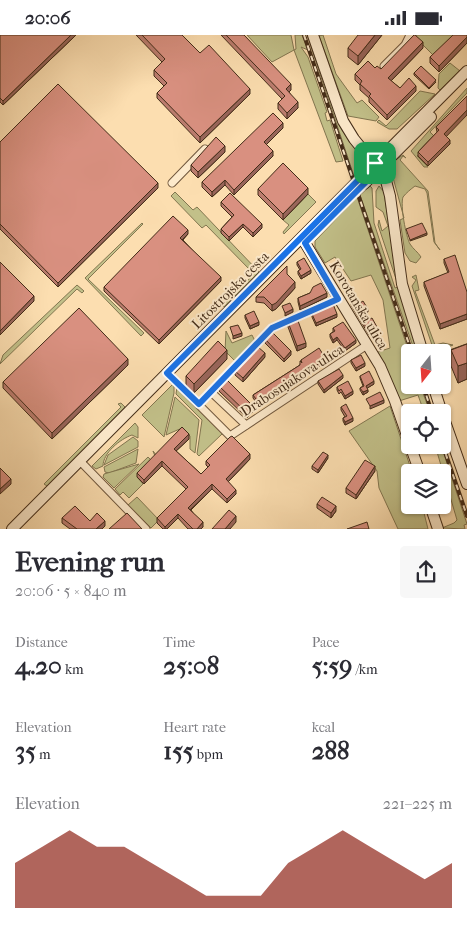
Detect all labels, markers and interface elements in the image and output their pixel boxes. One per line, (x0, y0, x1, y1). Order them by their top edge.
text: 20:06 (25, 7, 71, 29)
pin (354, 142, 396, 184)
icon: arrive (361, 149, 389, 177)
street label: Litostrojska cesta (188, 248, 273, 333)
street label: Korotanska ulica (326, 258, 392, 353)
street label: Drabosnjakova ulica (238, 340, 347, 420)
north arrow (401, 344, 451, 394)
map controls (401, 344, 451, 514)
button: locate (401, 404, 451, 454)
button: layers (401, 464, 451, 514)
text: Evening run (15, 545, 165, 578)
button: share (400, 546, 452, 598)
text: 20:06 · 5 × 840 m (15, 581, 126, 600)
text: Distance (15, 634, 68, 651)
text: Time (163, 634, 195, 651)
text: Pace (312, 634, 340, 651)
text: 4.20 (15, 651, 62, 680)
text: 25:08 (163, 651, 219, 680)
text: 5:59 (312, 651, 352, 680)
text: km (62, 661, 84, 678)
text: /km (352, 661, 378, 678)
text: Elevation (15, 719, 72, 736)
text: Heart rate (163, 719, 226, 736)
text: kcal (312, 719, 335, 736)
text: 35 (15, 736, 36, 765)
text: 155 (163, 736, 194, 765)
text: 288 (312, 736, 350, 765)
text: m (36, 746, 51, 763)
text: bpm (194, 746, 223, 763)
text: Elevation (15, 794, 80, 813)
text: 221–225 m (383, 794, 452, 813)

